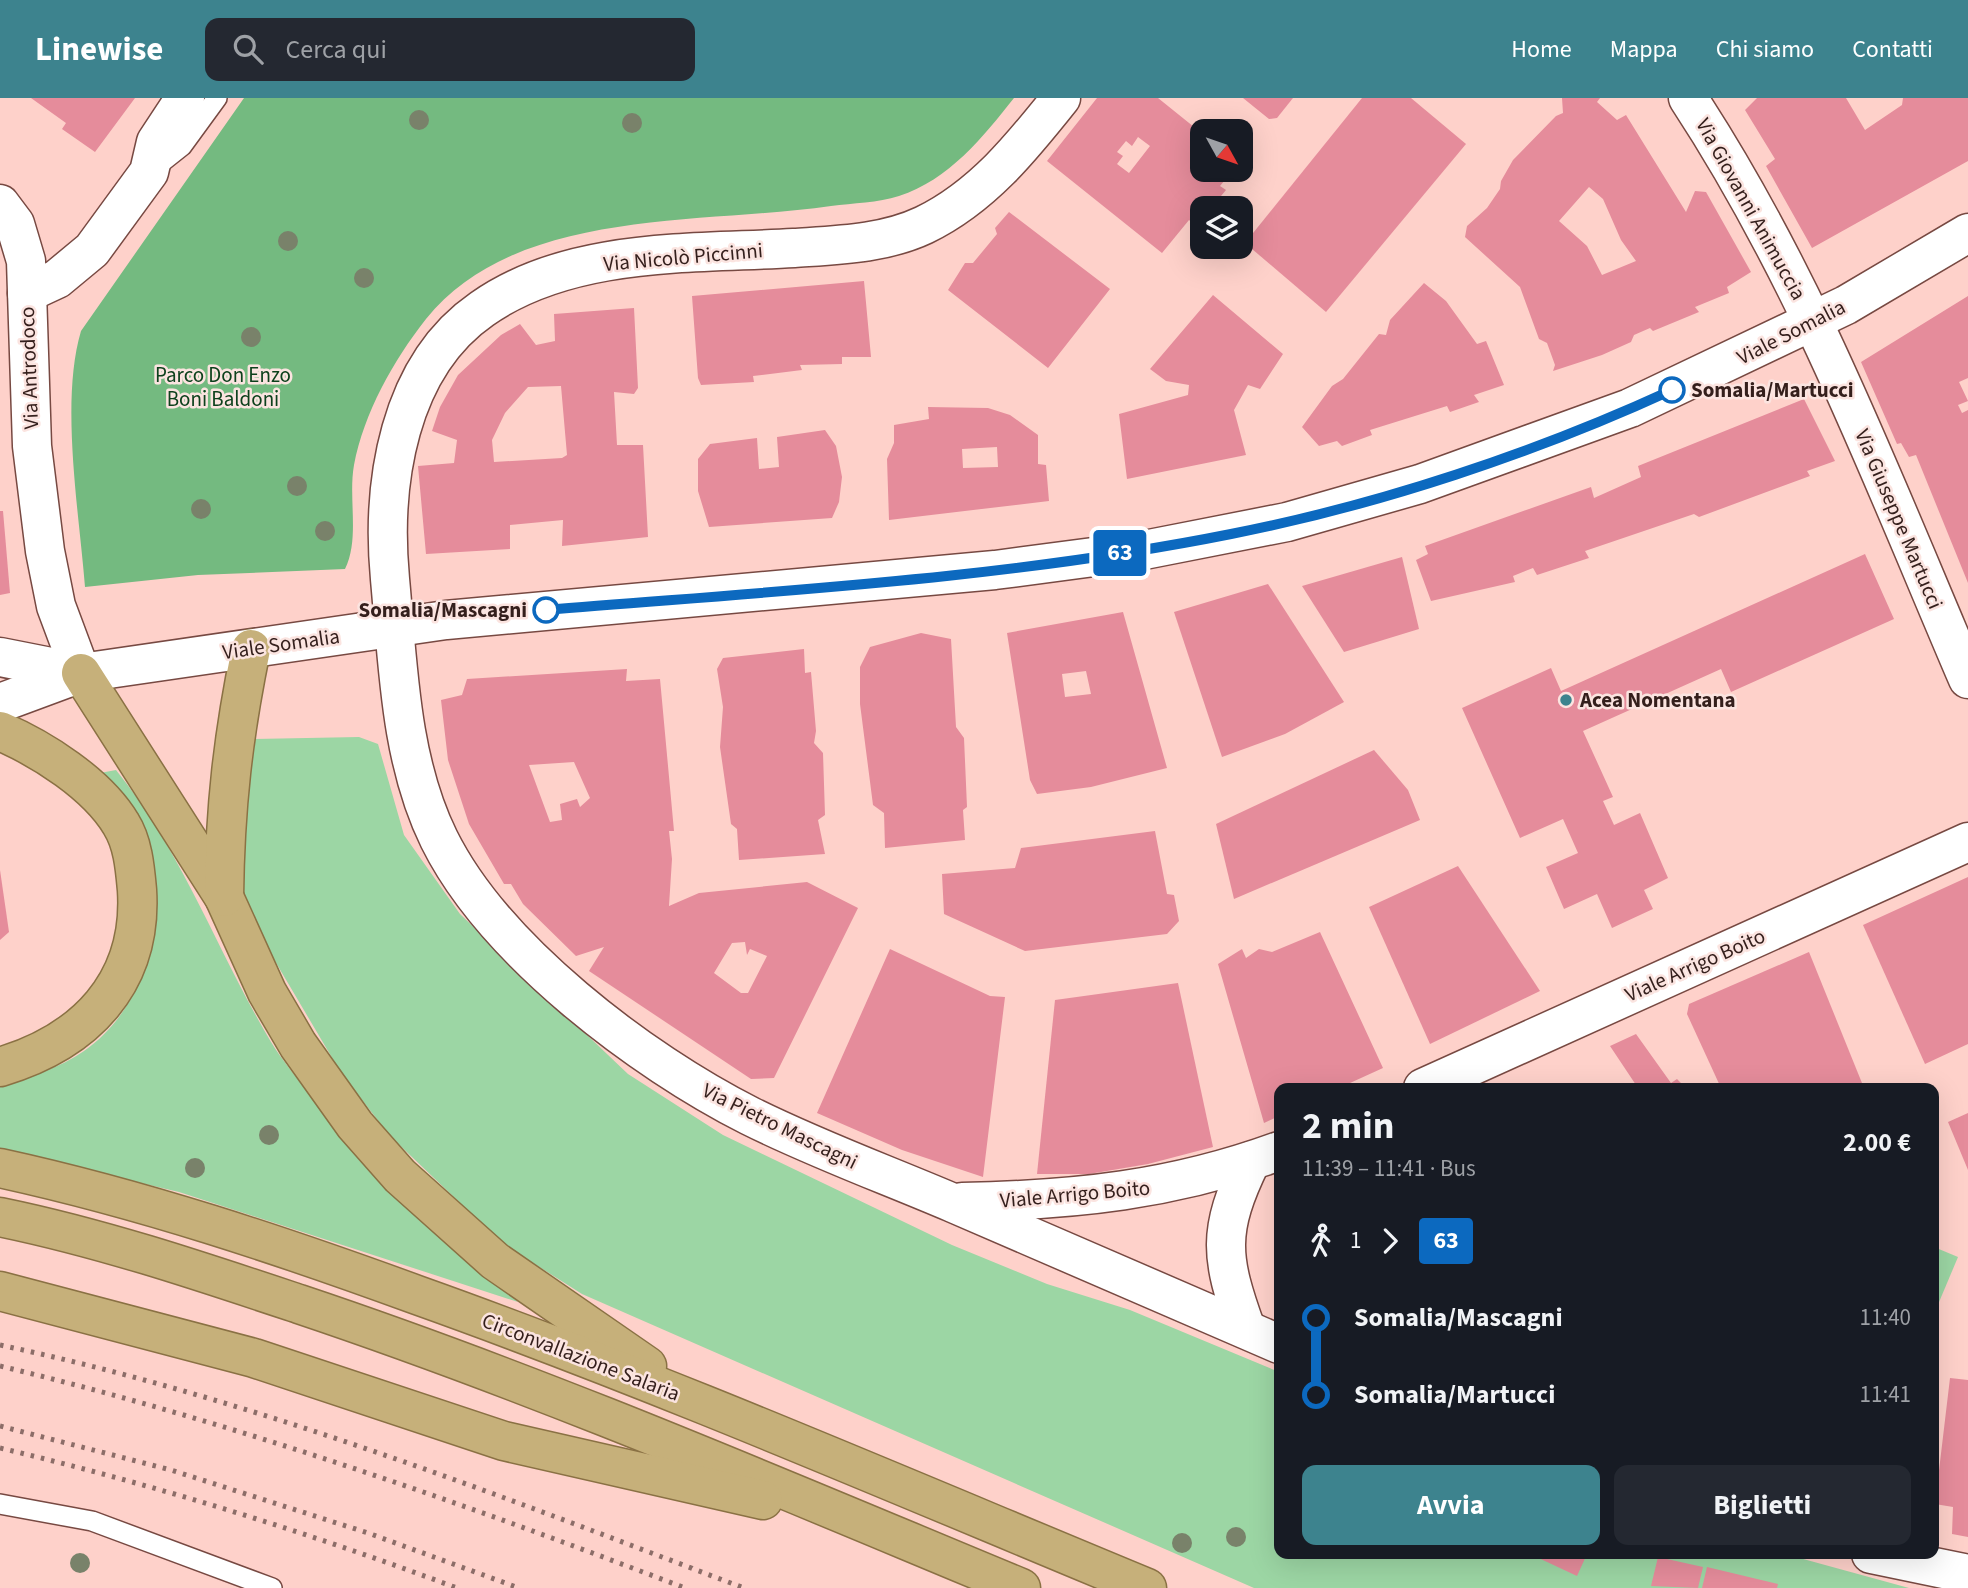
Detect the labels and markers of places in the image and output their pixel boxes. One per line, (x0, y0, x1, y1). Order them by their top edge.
place label: Somalia/Martucci (1691, 375, 1854, 405)
marker: Somalia/Martucci (1659, 377, 1685, 403)
place label: Somalia/Mascagni (359, 595, 527, 625)
marker: Somalia/Mascagni (533, 597, 559, 623)
place label: Acea Nomentana (1579, 685, 1735, 715)
marker: Acea Nomentana (1558, 692, 1574, 708)

